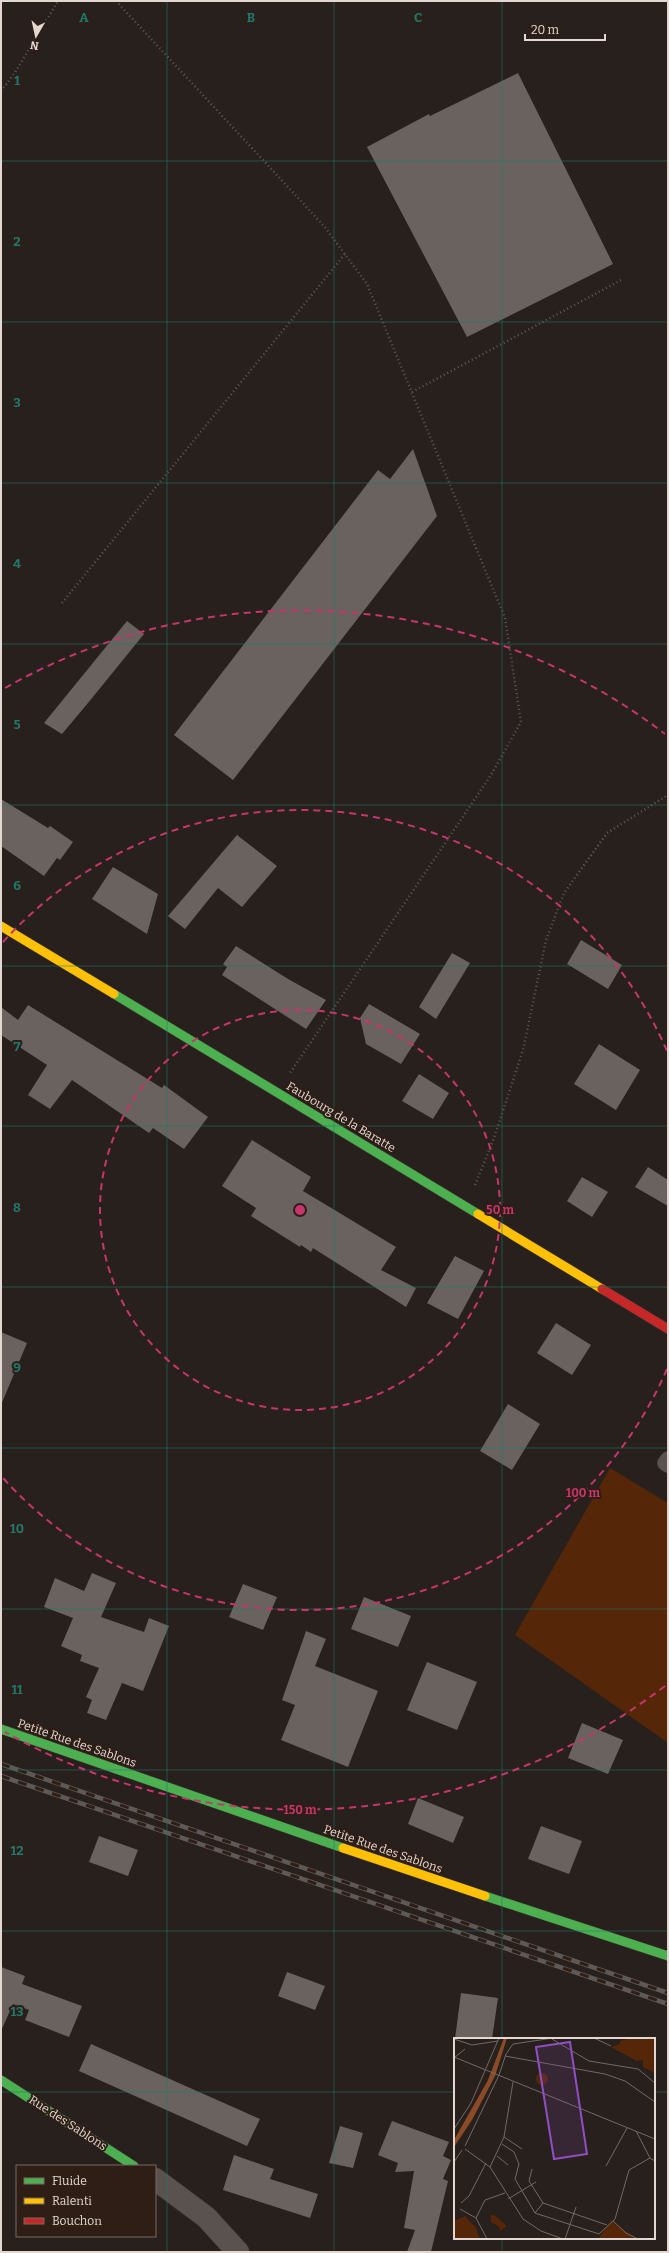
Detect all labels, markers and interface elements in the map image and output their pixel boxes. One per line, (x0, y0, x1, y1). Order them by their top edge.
text: A (79, 10, 89, 25)
text: B (247, 10, 255, 25)
text: C (414, 10, 422, 25)
north arrow (16, 16, 56, 56)
scale bar (525, 16, 605, 42)
text: 20 m (531, 23, 560, 37)
text: N (29, 38, 40, 52)
text: 1 (14, 73, 20, 88)
text: 2 (13, 234, 21, 249)
text: 3 (13, 395, 21, 410)
text: 4 (13, 556, 21, 571)
text: 5 (13, 717, 21, 732)
text: 6 (13, 878, 21, 893)
text: 7 (14, 1039, 21, 1054)
street label: Faubourg de la Baratte (284, 1079, 398, 1155)
text: 8 (13, 1200, 21, 1215)
centre of rings (293, 1203, 307, 1217)
text: 50 m (486, 1203, 514, 1217)
text: 9 (13, 1360, 21, 1375)
text: 100 m (566, 1486, 601, 1500)
text: 10 (10, 1521, 24, 1536)
text: 11 (11, 1682, 23, 1697)
street label: Petite Rue des Sablons (16, 1716, 138, 1770)
text: 150 m (284, 1803, 317, 1817)
street label: Petite Rue des Sablons (322, 1822, 444, 1876)
text: 12 (11, 1843, 23, 1858)
text: 13 (10, 2004, 24, 2019)
inset map (454, 2038, 655, 2239)
street label: Rue des Sablons (26, 2093, 110, 2154)
legend (16, 2165, 156, 2237)
text: Fluide (52, 2174, 87, 2188)
text: Ralenti (52, 2194, 92, 2208)
text: Bouchon (52, 2214, 102, 2228)

